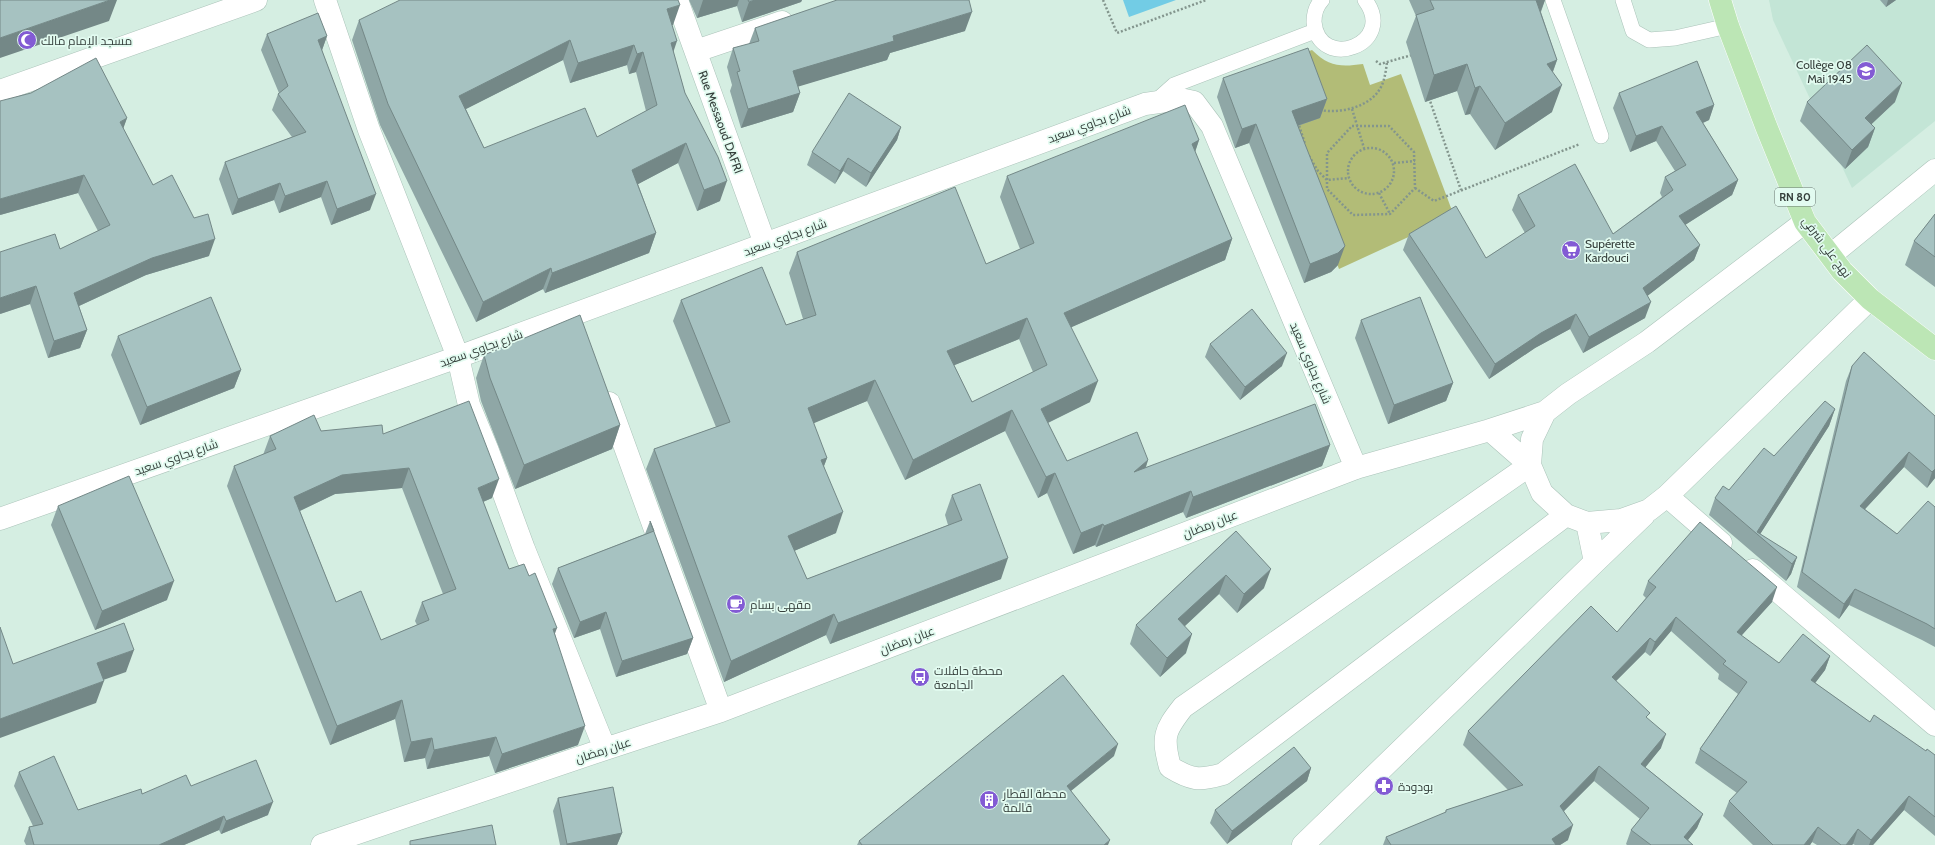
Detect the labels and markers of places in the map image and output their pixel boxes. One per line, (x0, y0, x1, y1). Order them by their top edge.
mosque icon: مسجد الإمام مالك (16, 29, 38, 51)
place label: مسجد الإمام مالك (41, 33, 132, 49)
place label: Collège 08 Mai 1945 (1796, 57, 1852, 86)
school or university icon: Collège 08 Mai 1945 (1855, 60, 1877, 82)
place label: Supérette Kardouci (1585, 236, 1635, 265)
supermarket icon: Supérette Kardouci (1560, 239, 1582, 261)
cafe icon: مقهى بسام (725, 593, 747, 615)
place label: مقهى بسام (750, 597, 811, 613)
place label: محطة حافلات الجامعة (934, 663, 1003, 692)
bus stop icon: محطة حافلات الجامعة (909, 666, 931, 688)
pharmacy icon: بودودة (1373, 775, 1395, 797)
place label: بودودة (1398, 779, 1433, 794)
place label: محطة القطار قالمة (1002, 786, 1066, 815)
building icon: محطة القطار قالمة (978, 789, 1000, 811)

